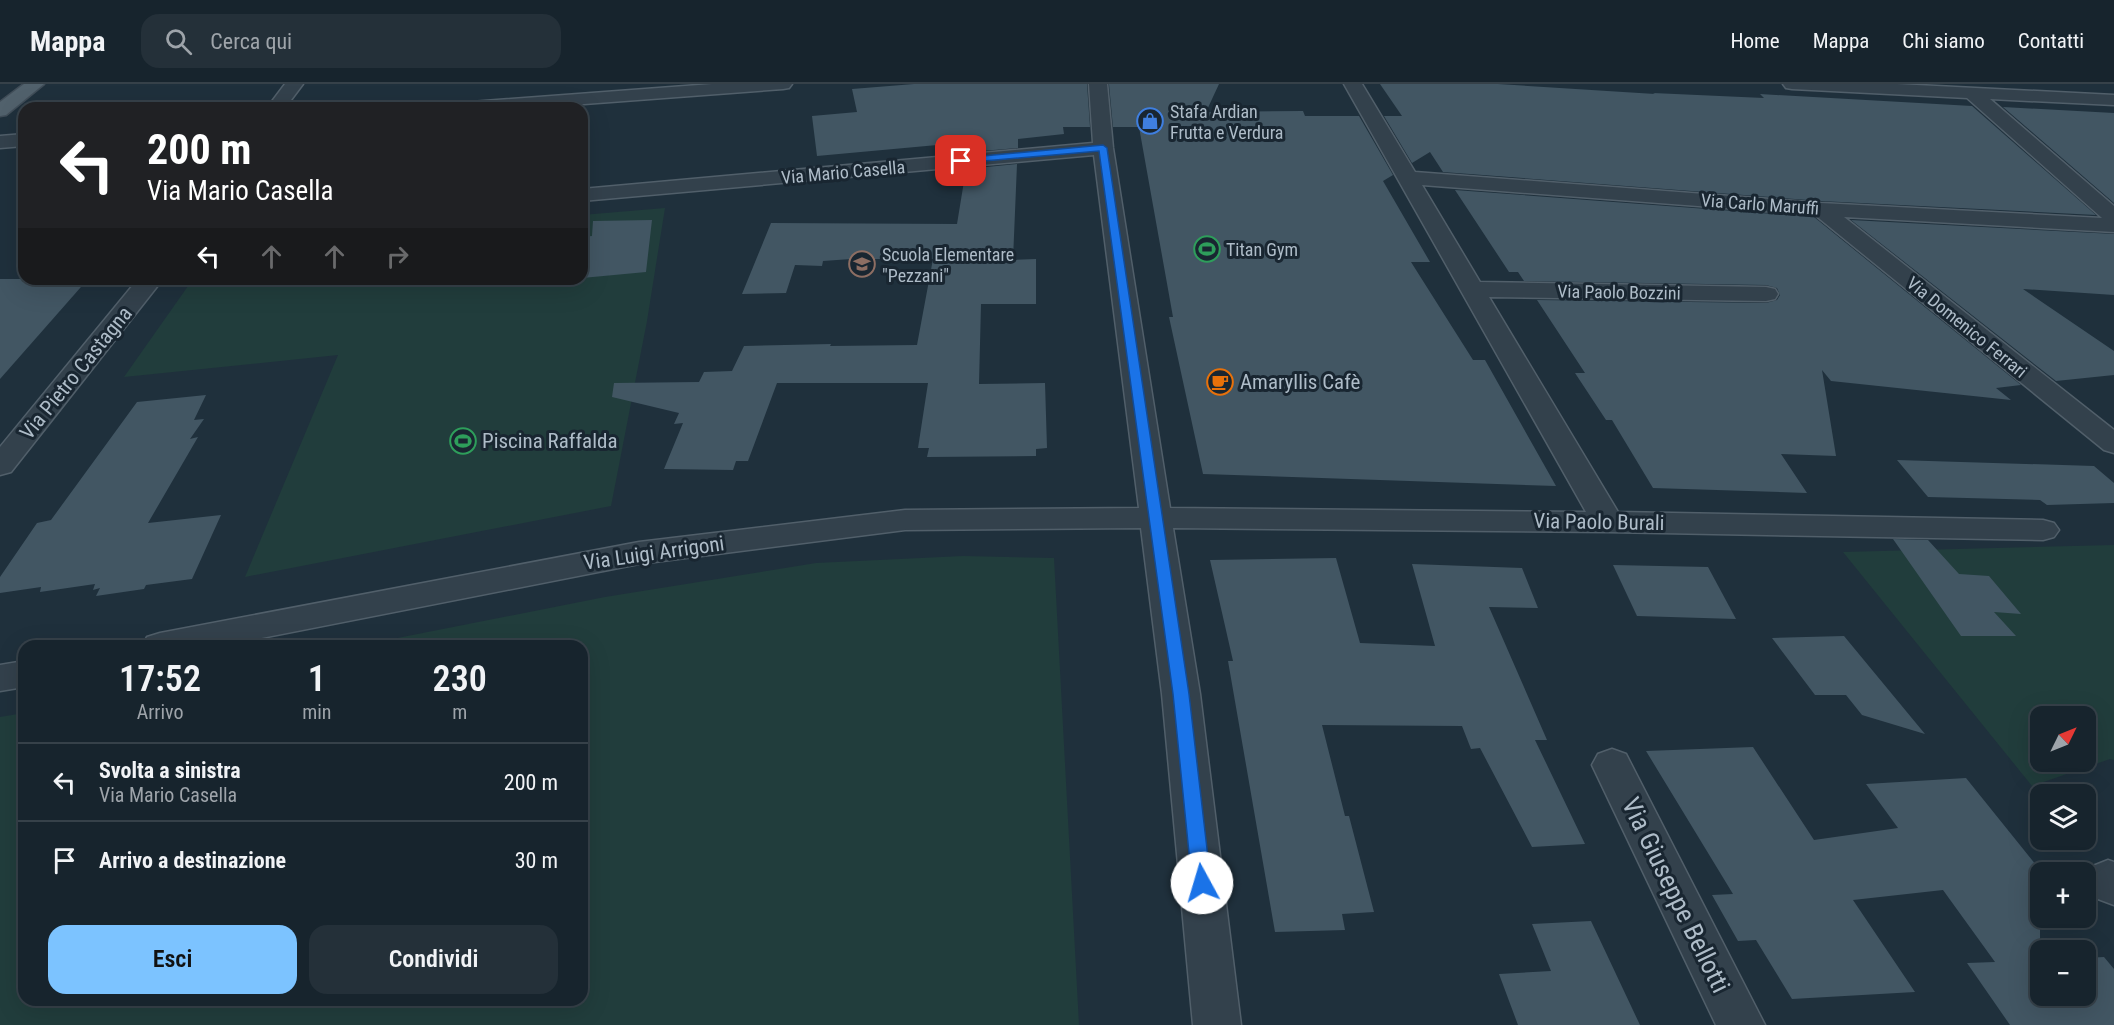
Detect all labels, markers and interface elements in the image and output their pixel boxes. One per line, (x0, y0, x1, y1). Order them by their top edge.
search box (141, 14, 561, 68)
text: Mappa (30, 25, 105, 58)
icon: search (162, 25, 195, 58)
text: Cerca qui (210, 29, 292, 54)
text: Home (1730, 29, 1780, 53)
text: Mappa (1813, 29, 1869, 53)
text: Chi siamo (1902, 29, 1985, 53)
text: Contatti (2018, 29, 2084, 53)
place label: Stafa Ardian Frutta e Verdura (1170, 101, 1283, 143)
shop icon: Stafa Ardian Frutta e Verdura (1135, 106, 1165, 136)
text: 200 m (147, 125, 252, 174)
icon: left (48, 126, 126, 204)
pin (935, 135, 986, 186)
icon: arrive (944, 144, 977, 177)
street label: Via Mario Casella (780, 156, 906, 188)
text: Via Mario Casella (147, 175, 334, 207)
street label: Via Carlo Maruffi (1700, 189, 1820, 219)
sports icon: Titan Gym (1192, 234, 1222, 264)
place label: Titan Gym (1226, 239, 1298, 260)
icon: left (192, 240, 225, 273)
icon: ahead (255, 240, 288, 273)
icon: ahead (318, 240, 351, 273)
icon: right (381, 240, 414, 273)
place label: Scuola Elementare "Pezzani" (882, 244, 1014, 286)
school or university icon: Scuola Elementare "Pezzani" (847, 249, 877, 279)
street label: Via Domenico Ferrari (1903, 272, 2031, 382)
street label: Via Paolo Bozzini (1557, 280, 1681, 304)
street label: Via Pietro Castagna (15, 302, 137, 444)
cafe icon: Amaryllis Cafè (1205, 367, 1235, 397)
place label: Amaryllis Cafè (1240, 370, 1361, 394)
sports icon: Piscina Raffalda (448, 426, 478, 456)
place label: Piscina Raffalda (482, 429, 617, 453)
street label: Via Paolo Burali (1533, 509, 1665, 535)
street label: Via Luigi Arrigoni (582, 531, 726, 575)
text: 17:52 (119, 658, 201, 700)
text: 1 (308, 658, 326, 700)
text: 230 (433, 658, 487, 700)
text: Arrivo (137, 700, 183, 724)
text: min (302, 700, 331, 724)
text: m (452, 700, 467, 724)
north arrow (2030, 706, 2096, 772)
map controls (2030, 706, 2096, 1006)
text: Svolta a sinistra (99, 758, 241, 783)
icon: left (48, 766, 81, 799)
text: 200 m (504, 770, 558, 795)
text: Via Mario Casella (99, 783, 237, 807)
button: layers (2030, 784, 2096, 850)
street label: Via Giuseppe Bellotti (1616, 793, 1736, 997)
icon: arrive (48, 844, 81, 877)
text: Arrivo a destinazione (99, 848, 286, 873)
text: 30 m (515, 848, 558, 873)
position arrow (1170, 851, 1234, 915)
button: + (2030, 862, 2096, 928)
button: Esci (48, 925, 297, 994)
button: Condividi (309, 925, 558, 994)
button: − (2030, 940, 2096, 1006)

